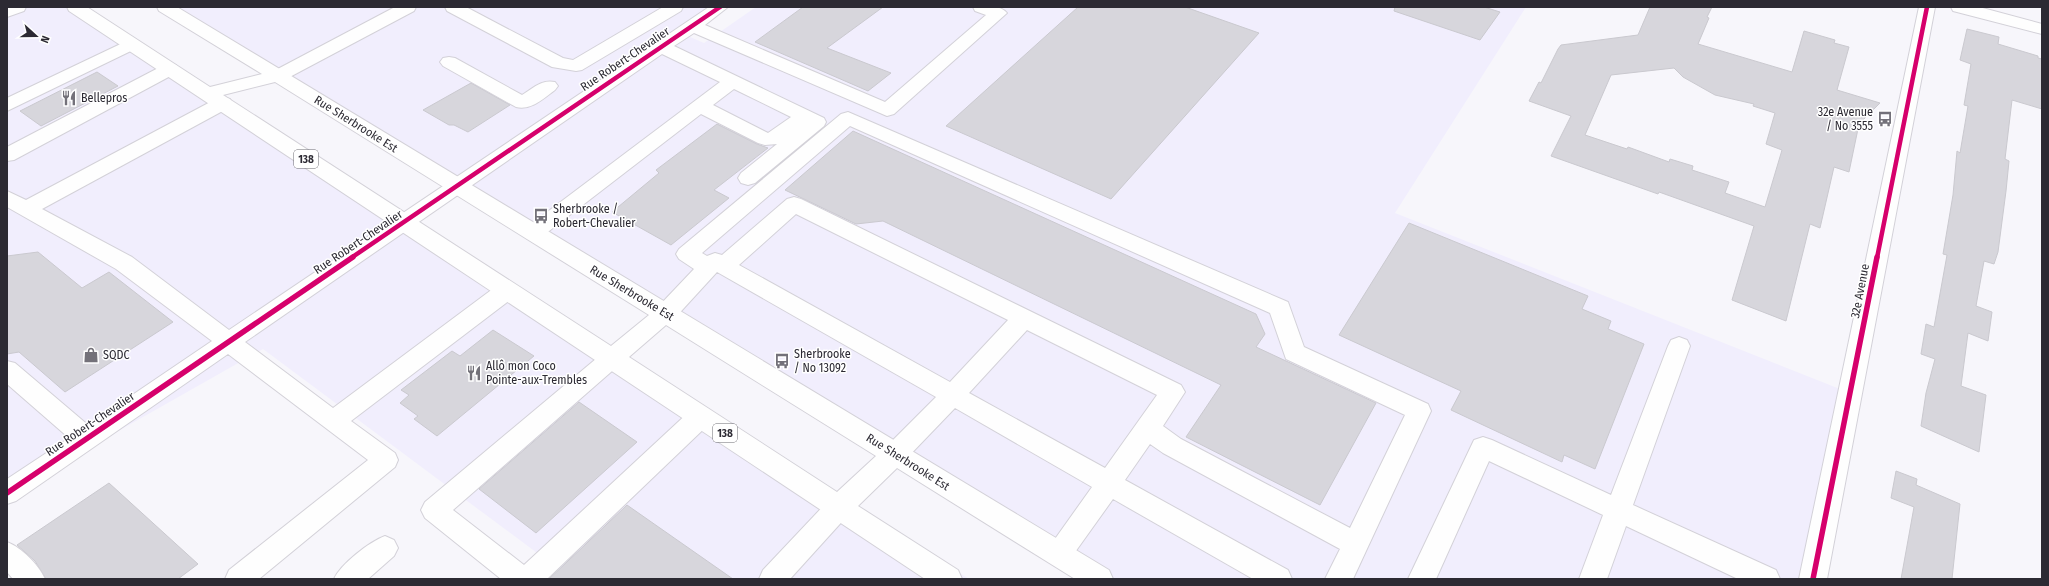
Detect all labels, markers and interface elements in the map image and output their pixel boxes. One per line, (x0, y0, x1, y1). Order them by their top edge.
north arrow (16, 16, 56, 56)
street label: Rue Robert-Chevalier (578, 24, 673, 94)
text: N (38, 34, 52, 45)
restaurant icon: Bellepros (60, 89, 78, 107)
place label: Bellepros (81, 91, 127, 105)
street label: Rue Sherbrooke Est (312, 93, 400, 155)
place label: 32e Avenue / No 3555 (1818, 105, 1873, 133)
bus stop icon: 32e Avenue / No 3555 (1876, 110, 1894, 128)
road number: 138 (294, 150, 318, 168)
place label: Sherbrooke / Robert-Chevalier (553, 202, 636, 230)
street label: Rue Robert-Chevalier (311, 207, 406, 277)
bus stop icon: Sherbrooke / Robert-Chevalier (532, 207, 550, 225)
street label: Rue Sherbrooke Est (587, 262, 677, 324)
street label: 32e Avenue (1848, 263, 1872, 319)
shop icon: SQDC (82, 346, 100, 364)
place label: Sherbrooke / No 13092 (794, 347, 851, 375)
place label: SQDC (103, 348, 130, 362)
bus stop icon: Sherbrooke / No 13092 (773, 352, 791, 370)
place label: Allô mon Coco Pointe-aux-Trembles (486, 359, 587, 387)
restaurant icon: Allô mon Coco Pointe-aux-Trembles (465, 364, 483, 382)
street label: Rue Robert-Chevalier (43, 389, 138, 459)
road number: 138 (713, 424, 737, 442)
street label: Rue Sherbrooke Est (864, 431, 952, 493)

